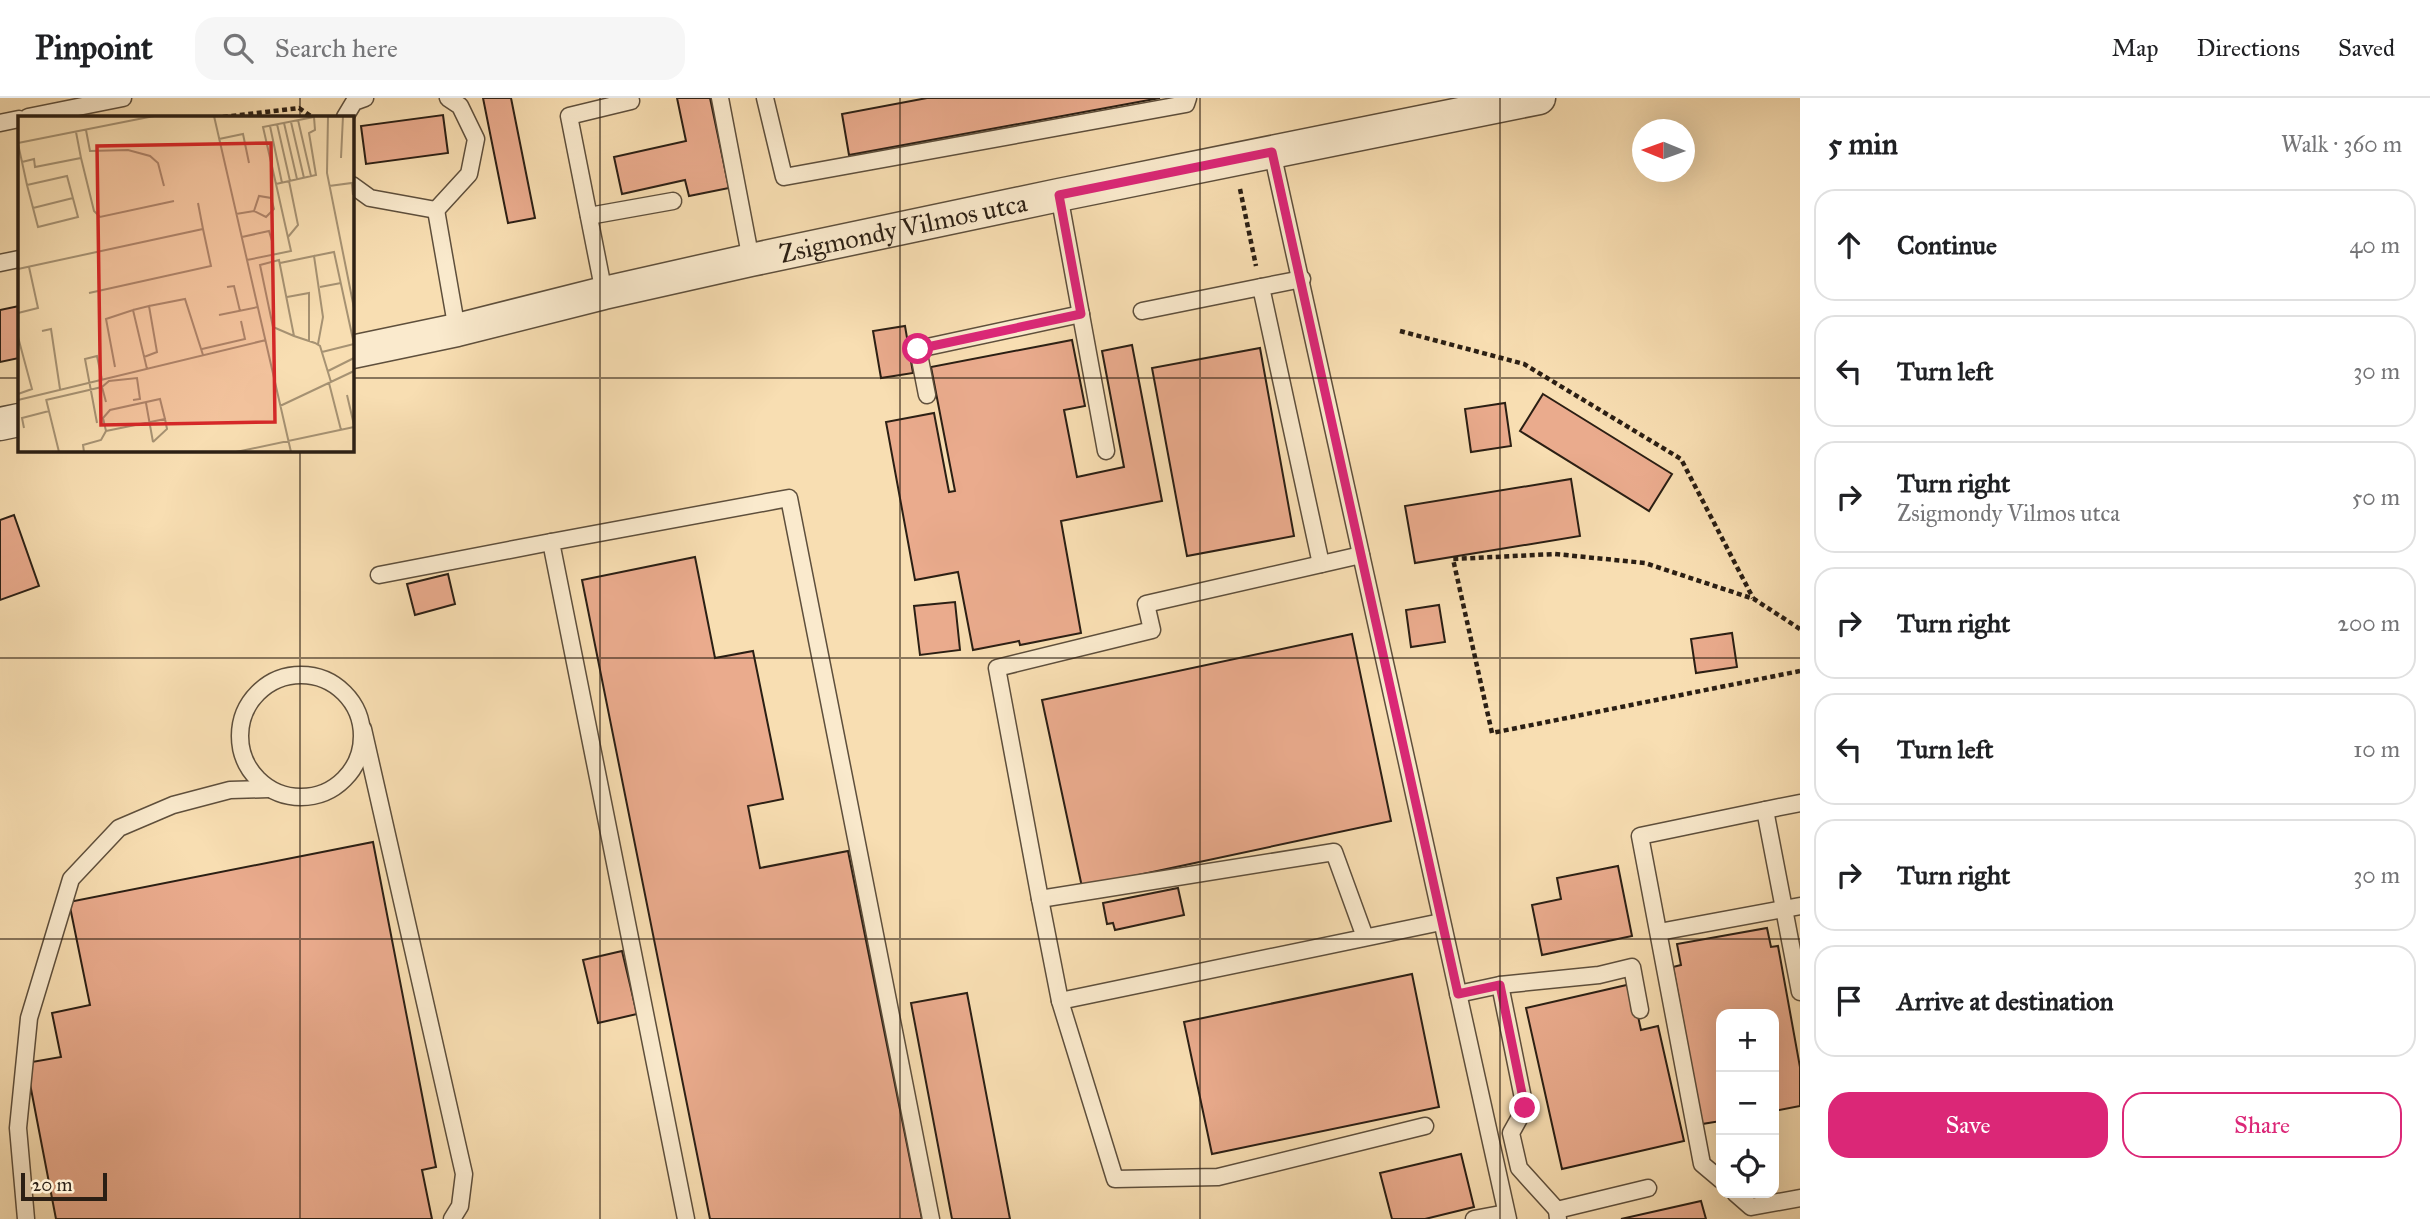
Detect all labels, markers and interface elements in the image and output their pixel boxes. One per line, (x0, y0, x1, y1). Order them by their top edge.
search box (195, 17, 685, 80)
text: Pinpoint (35, 28, 153, 68)
icon: search (219, 29, 257, 67)
text: Search here (275, 32, 398, 64)
text: Map (2112, 33, 2159, 63)
text: Directions (2197, 33, 2300, 63)
text: Saved (2338, 33, 2395, 63)
inset map (18, 116, 354, 452)
north arrow (1632, 119, 1695, 182)
text: 5 min (1828, 126, 1898, 162)
text: Walk · 360 m (2281, 130, 2402, 158)
street label: Zsigmondy Vilmos utca (776, 186, 1030, 270)
icon: ahead (1830, 226, 1868, 264)
text: Continue (1897, 229, 1997, 261)
text: 40 m (2350, 231, 2400, 259)
route start (902, 333, 933, 364)
icon: left (1830, 352, 1868, 390)
text: Turn left (1897, 355, 1993, 387)
text: 30 m (2353, 357, 2400, 385)
text: Turn right (1897, 467, 2010, 499)
icon: right (1830, 478, 1868, 516)
text: 50 m (2352, 483, 2400, 511)
text: Zsigmondy Vilmos utca (1897, 499, 2120, 527)
icon: right (1830, 604, 1868, 642)
text: Turn right (1897, 607, 2010, 639)
text: 200 m (2338, 609, 2400, 637)
icon: left (1830, 730, 1868, 768)
text: Turn left (1897, 733, 1993, 765)
text: 10 m (2353, 735, 2400, 763)
icon: right (1830, 856, 1868, 894)
text: Turn right (1897, 859, 2010, 891)
text: 30 m (2353, 861, 2400, 889)
icon: arrive (1830, 982, 1868, 1020)
text: Arrive at destination (1897, 985, 2114, 1017)
map controls (1716, 1009, 1779, 1198)
button: + (1716, 1009, 1779, 1072)
button: − (1716, 1072, 1779, 1135)
route end (1509, 1092, 1540, 1123)
button: Save (1828, 1092, 2108, 1158)
button: Share (2122, 1092, 2402, 1158)
button: locate (1716, 1135, 1779, 1198)
scale bar (21, 1170, 107, 1202)
text: 20 m (32, 1173, 73, 1196)

